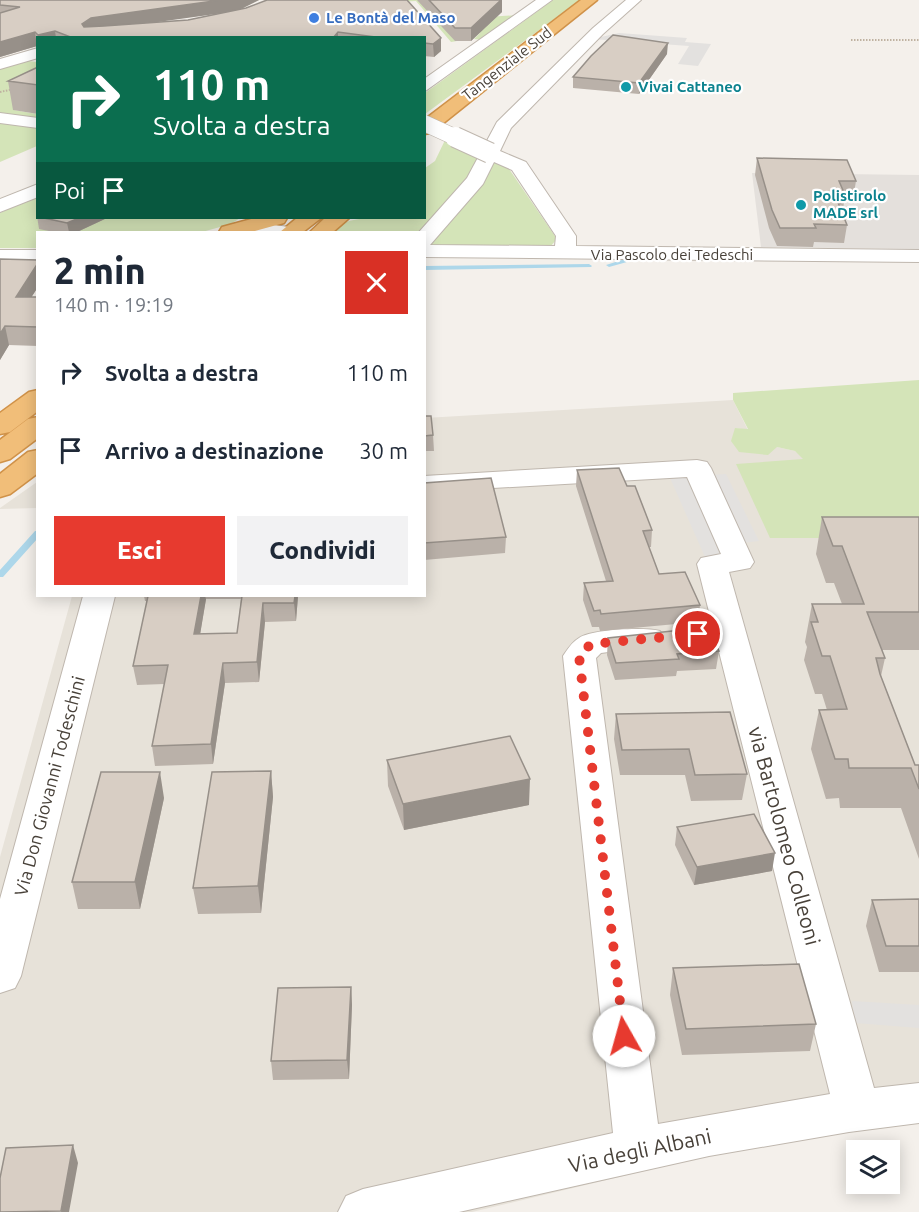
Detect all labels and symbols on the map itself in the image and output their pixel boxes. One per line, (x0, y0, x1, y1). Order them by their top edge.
place label: Le Bontà del Maso (326, 9, 455, 26)
marker: Le Bontà del Maso (307, 11, 321, 25)
street label: Tangenziale Sud (459, 23, 555, 104)
place label: Vivai Cattaneo (638, 78, 742, 95)
marker: Vivai Cattaneo (619, 80, 633, 94)
place label: Polistirolo MADE srl (813, 187, 886, 221)
marker: Polistirolo MADE srl (794, 198, 808, 212)
street label: Via Pascolo dei Tedeschi (591, 246, 753, 263)
pin (672, 608, 723, 659)
street label: Via Don Giovanni Todeschini (10, 674, 88, 898)
street label: via Bartolomeo Colleoni (744, 724, 826, 948)
position arrow (592, 1004, 656, 1068)
street label: Via degli Albani (566, 1123, 713, 1177)

